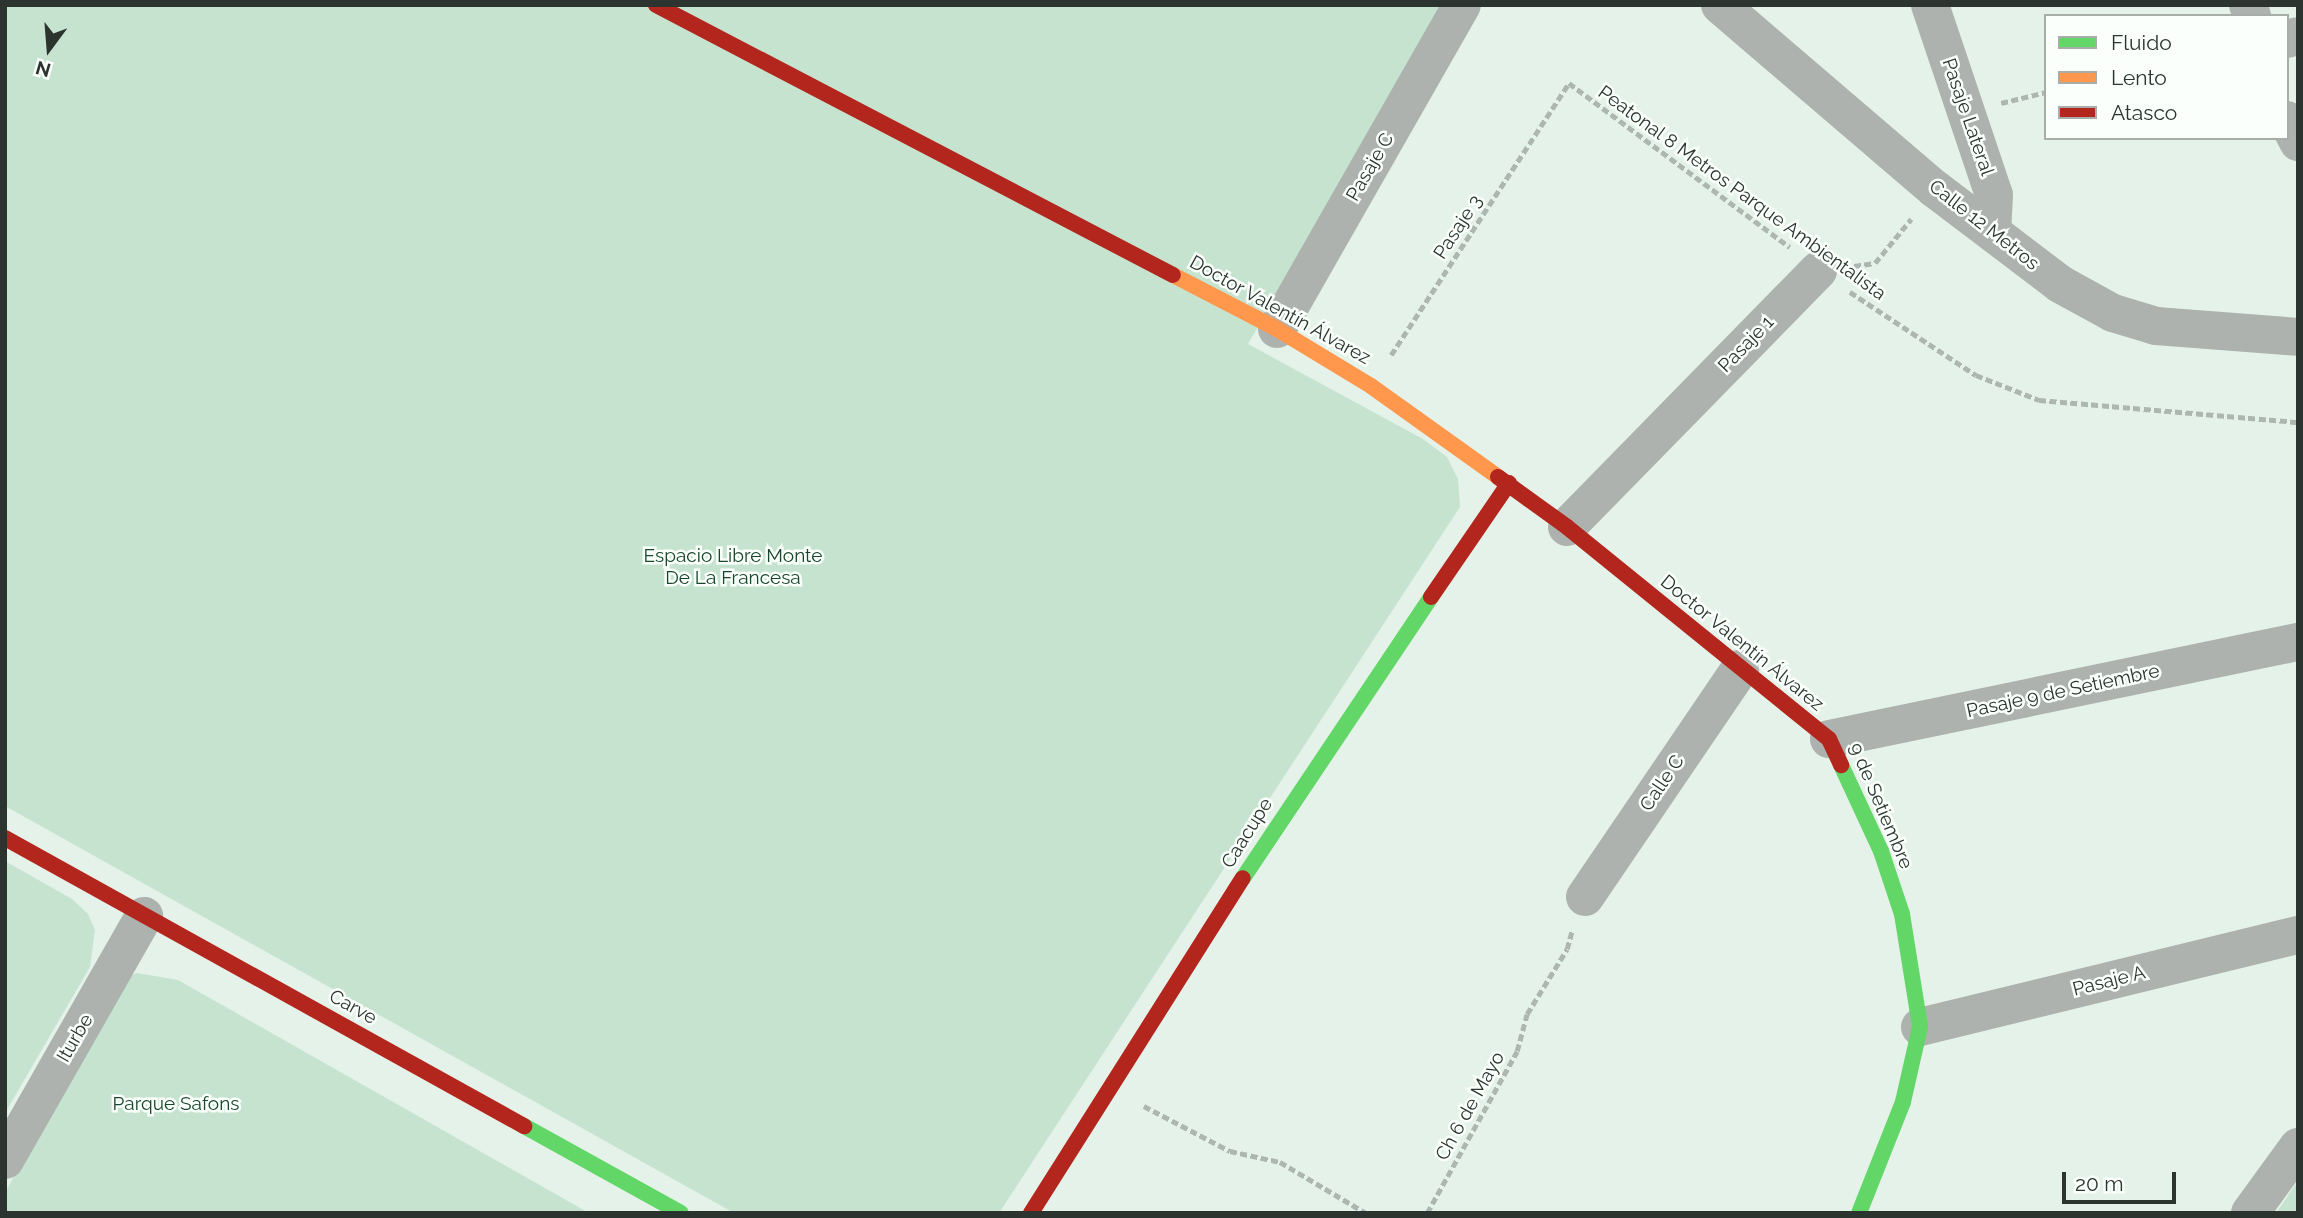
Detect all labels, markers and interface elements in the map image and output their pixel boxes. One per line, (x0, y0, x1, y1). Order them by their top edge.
north arrow (14, 14, 84, 84)
legend (2044, 14, 2289, 140)
text: Fluido (2111, 30, 2172, 55)
street label: Pasaje Lateral (1937, 55, 1999, 179)
text: N (33, 57, 53, 82)
text: Lento (2111, 65, 2167, 90)
street label: Peatonal 8 Metros Parque Ambientalista (1593, 80, 1891, 306)
text: Atasco (2111, 100, 2177, 125)
street label: Pasaje C (1341, 129, 1399, 205)
street label: Calle 12 Metros (1924, 175, 2044, 275)
street label: Pasaje 3 (1429, 191, 1487, 263)
street label: Doctor Valentín Álvarez (1185, 250, 1375, 370)
street label: Pasaje 1 (1713, 311, 1779, 377)
park label: Espacio Libre Monte De La Francesa (644, 545, 822, 589)
street label: Doctor Valentín Álvarez (1655, 570, 1829, 716)
street label: Pasaje 9 de Setiembre (1964, 659, 2162, 723)
street label: 9 de Setiembre (1844, 740, 1918, 872)
street label: Calle C (1635, 751, 1689, 815)
street label: Caacupe (1217, 794, 1277, 872)
street label: Pasaje A (2070, 961, 2148, 1001)
street label: Carve (325, 985, 381, 1029)
street label: Iturbe (52, 1010, 98, 1066)
street label: Ch 6 de Mayo (1431, 1048, 1509, 1164)
park label: Parque Safons (113, 1093, 239, 1115)
scale bar (2065, 1158, 2179, 1202)
text: 20 m (2075, 1171, 2123, 1196)

